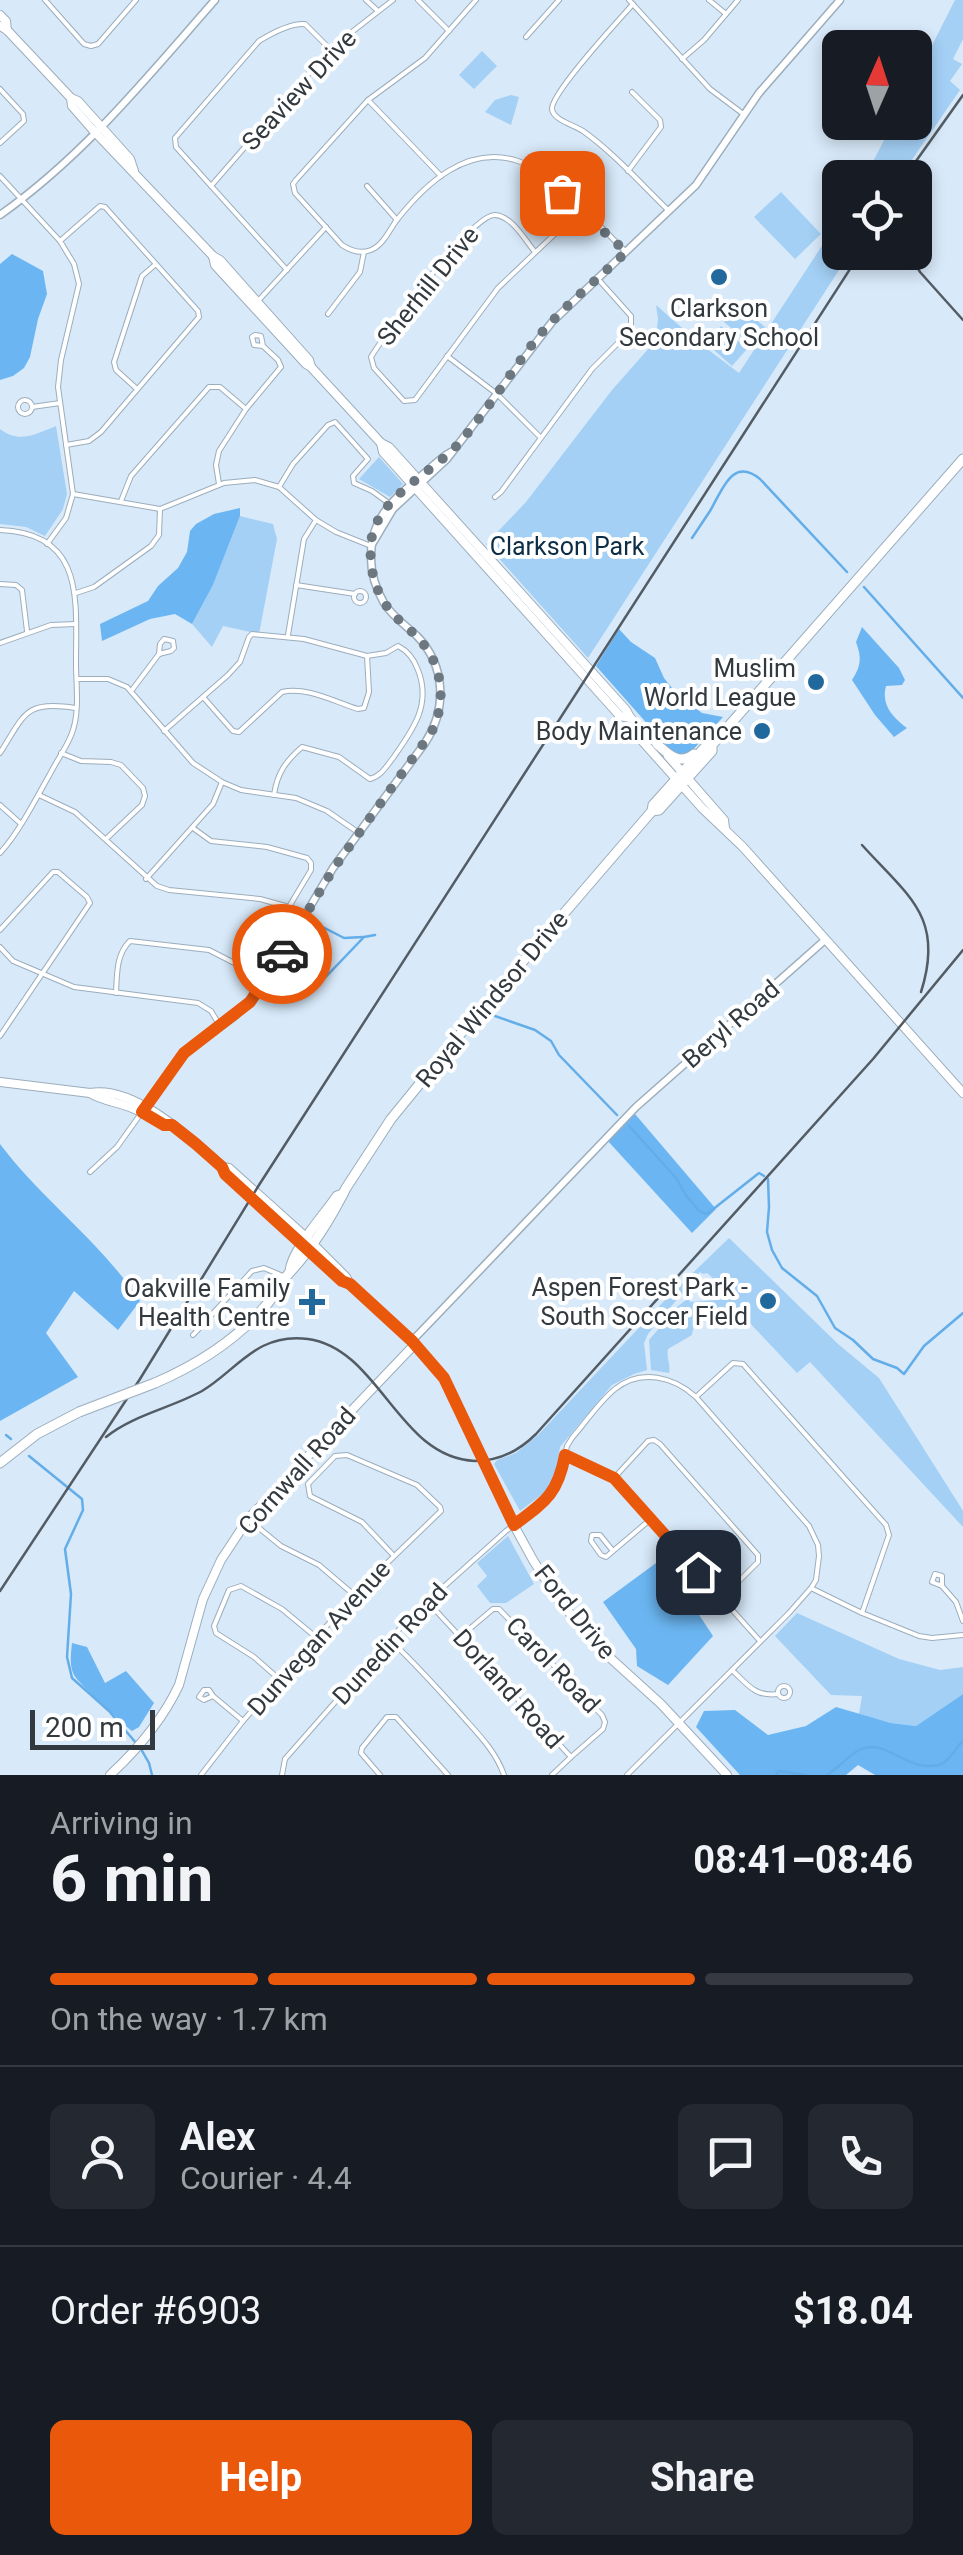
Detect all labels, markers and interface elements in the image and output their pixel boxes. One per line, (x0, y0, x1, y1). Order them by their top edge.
street label: Seaview Drive (236, 24, 362, 156)
north arrow (822, 30, 932, 140)
map controls (822, 30, 932, 270)
pin (520, 151, 605, 236)
button: locate (822, 160, 932, 270)
icon: bag (535, 166, 590, 221)
street label: Sherhill Drive (371, 221, 485, 351)
marker: Clarkson Secondary School (708, 266, 730, 288)
place label: Clarkson Secondary School (619, 294, 819, 352)
park label: Clarkson Park (490, 532, 645, 561)
place label: Muslim World League (644, 654, 796, 712)
marker: Muslim World League (805, 671, 827, 693)
place label: Body Maintenance (536, 717, 742, 746)
marker: Body Maintenance (751, 720, 773, 742)
courier (232, 904, 332, 1004)
street label: Royal Windsor Drive (410, 905, 574, 1093)
icon: car (255, 927, 310, 982)
street label: Beryl Road (677, 974, 785, 1074)
place label: Aspen Forest Park - South Soccer Field (531, 1273, 748, 1331)
place label: Oakville Family Health Centre (124, 1274, 290, 1332)
marker: Oakville Family Health Centre (299, 1289, 325, 1315)
marker: Aspen Forest Park - South Soccer Field (757, 1290, 779, 1312)
street label: Cornwall Road (232, 1402, 362, 1540)
pin (656, 1530, 741, 1615)
icon: home (671, 1545, 726, 1600)
street label: Dunvegan Avenue (242, 1554, 396, 1722)
street label: Ford Drive (528, 1559, 622, 1665)
street label: Dunedin Road (327, 1577, 453, 1711)
street label: Carol Road (500, 1611, 606, 1719)
street label: Dorland Road (447, 1623, 569, 1755)
scale bar (30, 1705, 155, 1750)
text: 200 m (45, 1711, 124, 1744)
text: Arriving in (50, 1804, 193, 1842)
text: 08:41–08:46 (693, 1838, 913, 1882)
text: 6 min (50, 1841, 213, 1917)
text: On the way · 1.7 km (50, 2000, 328, 2038)
button: person (50, 2104, 155, 2209)
button: chat (678, 2104, 783, 2209)
button: phone (808, 2104, 913, 2209)
text: Alex (180, 2115, 255, 2159)
text: Courier · 4.4 (180, 2159, 352, 2197)
text: Order #6903 (50, 2289, 261, 2333)
text: $18.04 (793, 2289, 913, 2333)
button: Help (50, 2420, 472, 2535)
button: Share (492, 2420, 913, 2535)

